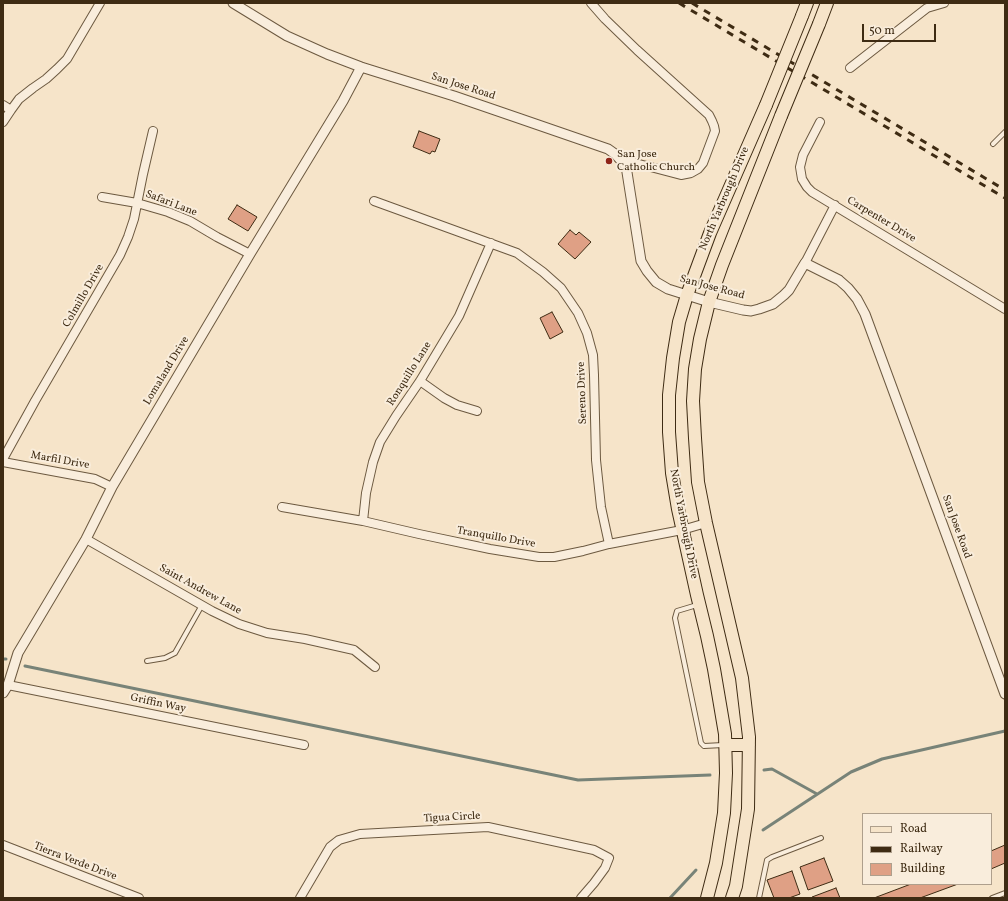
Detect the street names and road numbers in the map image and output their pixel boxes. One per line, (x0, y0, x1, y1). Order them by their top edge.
street label: San Jose Road (429, 70, 497, 104)
street label: North Yarbrough Drive (697, 145, 753, 253)
street label: Safari Lane (143, 188, 199, 220)
street label: Carpenter Drive (844, 194, 918, 246)
street label: Colmillo Drive (61, 262, 107, 330)
street label: San Jose Road (678, 273, 746, 303)
street label: Lomaland Drive (141, 334, 193, 408)
street label: Ronquillo Lane (385, 339, 435, 409)
street label: Sereno Drive (575, 361, 591, 425)
street label: Marfil Drive (30, 449, 90, 473)
street label: North Yarbrough Drive (666, 468, 700, 580)
street label: San Jose Road (938, 493, 974, 561)
street label: Tranquillo Drive (456, 525, 536, 551)
street label: Saint Andrew Lane (157, 562, 243, 618)
street label: Griffin Way (129, 692, 187, 716)
street label: Tigua Circle (423, 810, 481, 826)
street label: Tierra Verde Drive (32, 840, 118, 884)

